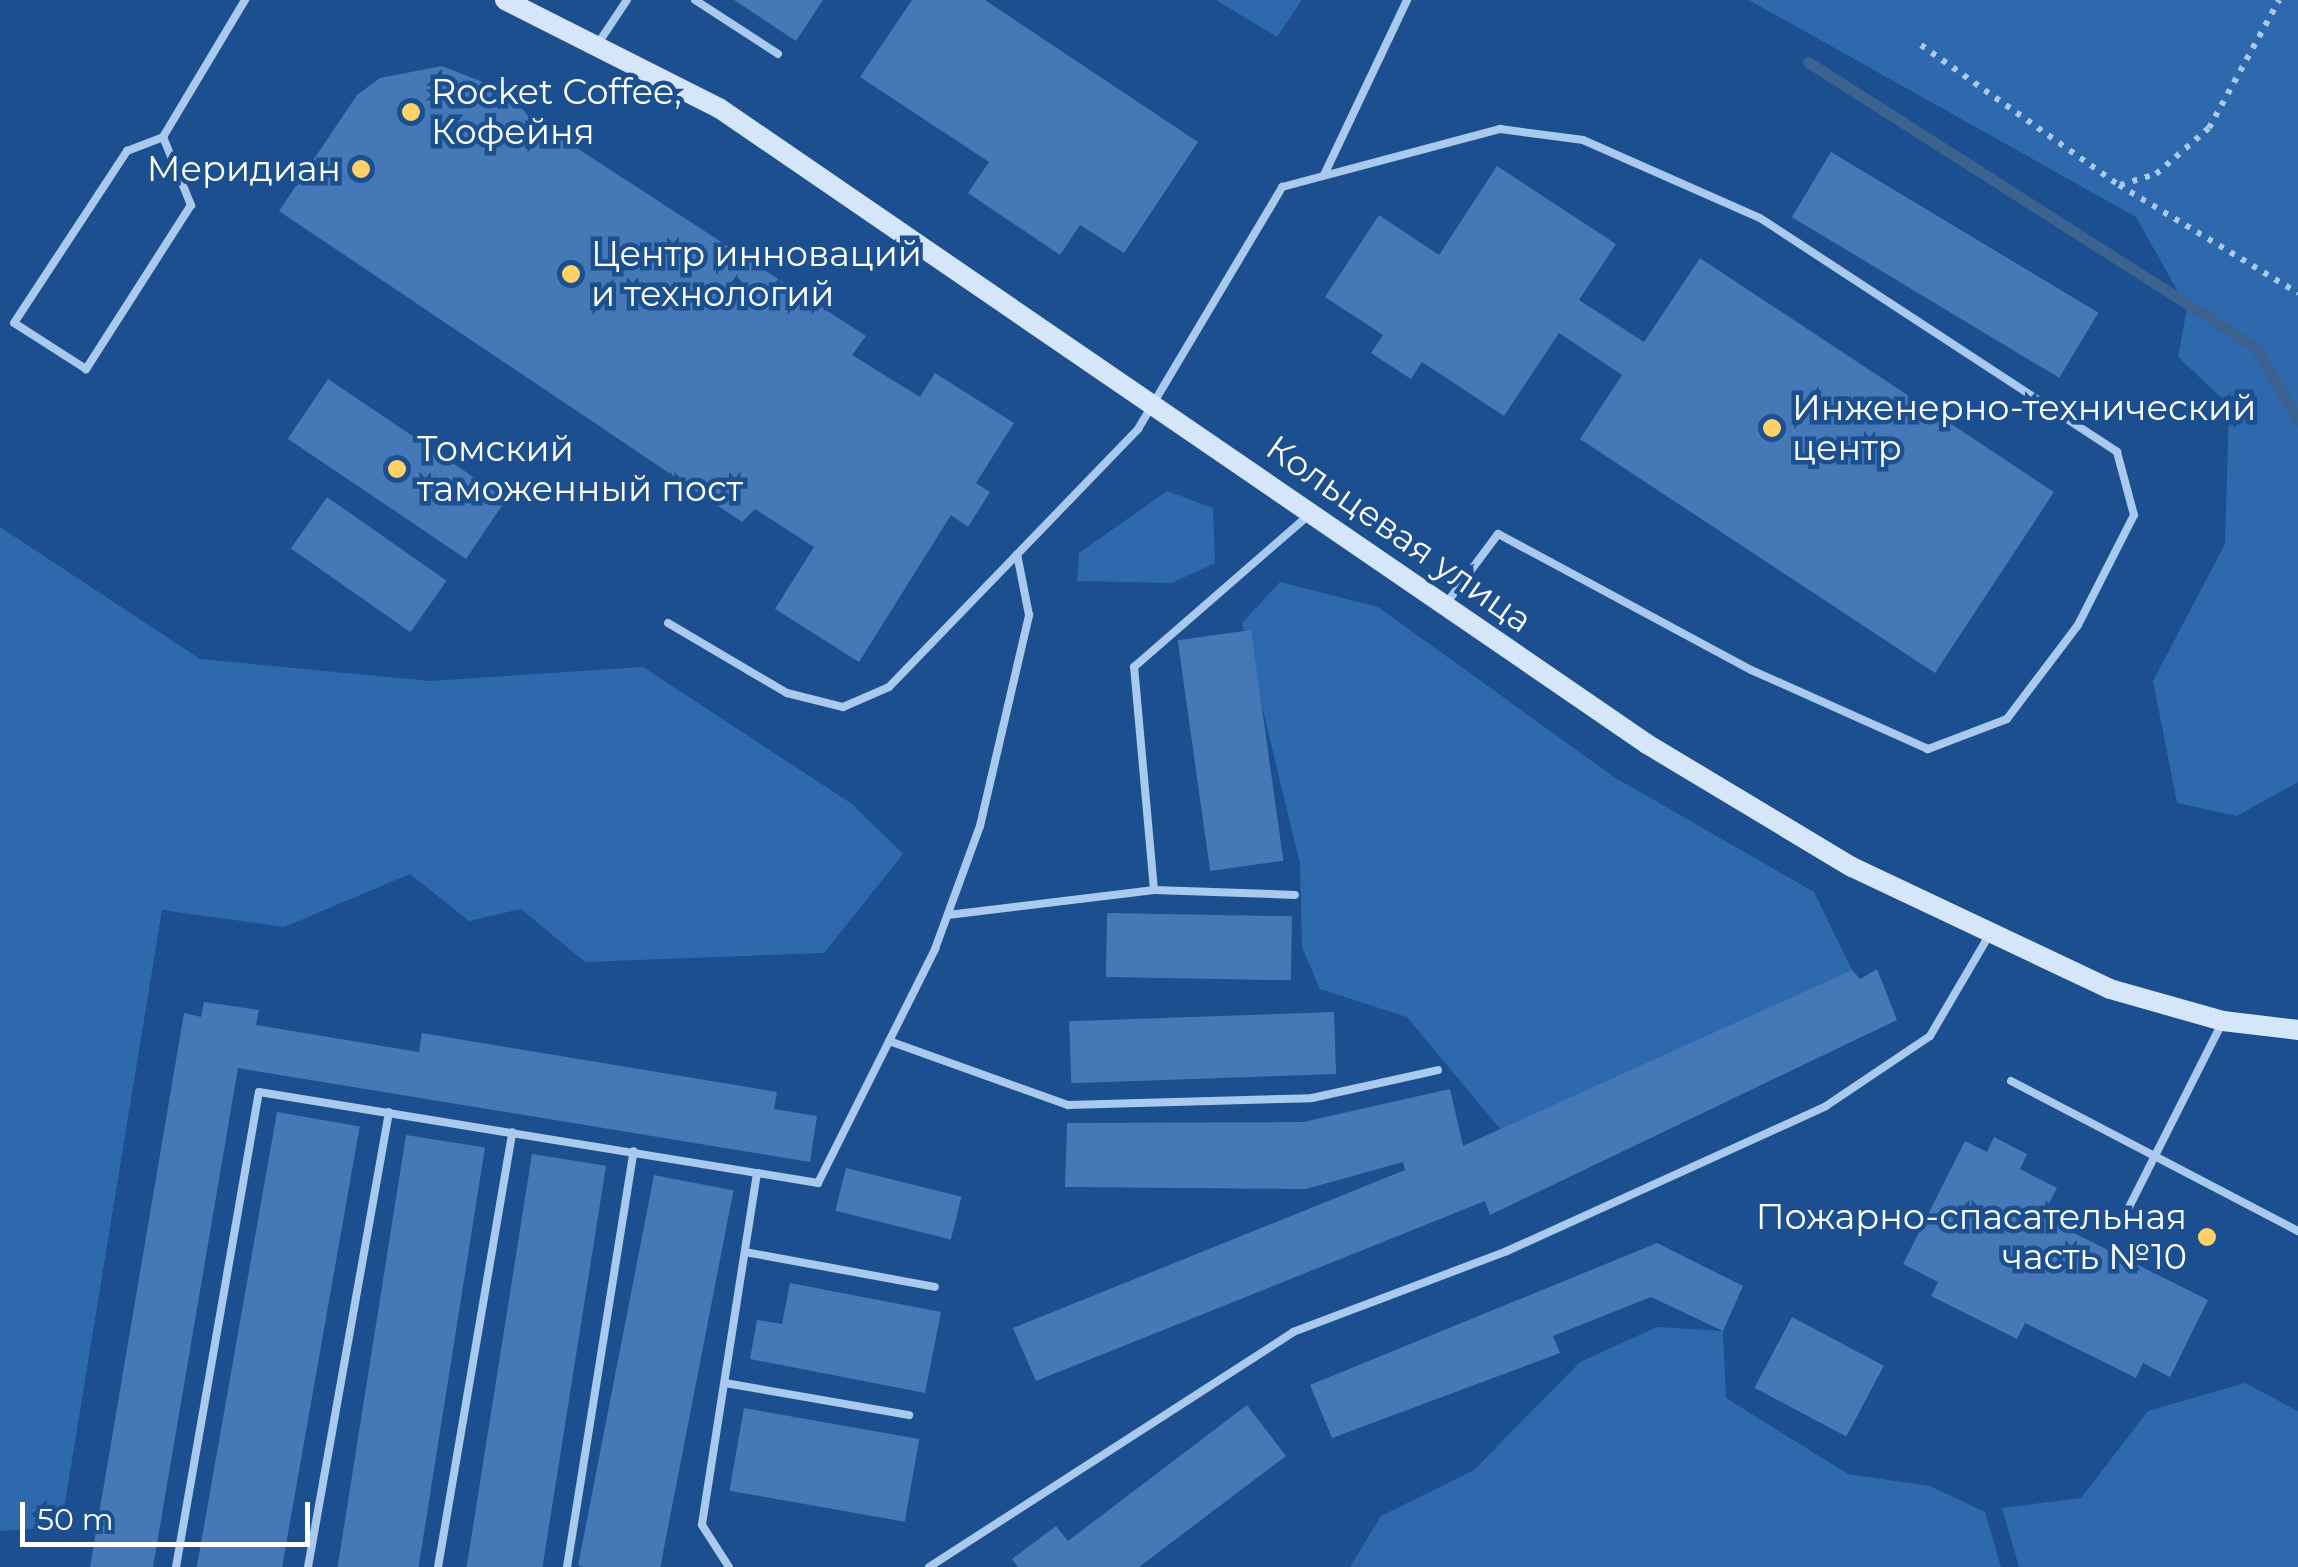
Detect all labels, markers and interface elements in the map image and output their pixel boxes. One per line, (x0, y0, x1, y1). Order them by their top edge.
place label: Rocket Coffee, Кофейня (431, 71, 682, 153)
marker: Rocket Coffee, Кофейня (400, 101, 422, 123)
place label: Меридиан (147, 148, 341, 190)
marker: Меридиан (350, 158, 372, 180)
place label: Центр инноваций и технологий (591, 233, 922, 315)
marker: Центр инноваций и технологий (560, 263, 582, 285)
place label: Инженерно-технический центр (1792, 387, 2256, 469)
marker: Инженерно-технический центр (1761, 417, 1783, 439)
street label: Кольцевая улица (1258, 427, 1540, 641)
place label: Томский таможенный пост (417, 428, 743, 510)
marker: Томский таможенный пост (386, 458, 408, 480)
place label: Пожарно-спасательная часть №10 (1756, 1196, 2187, 1278)
marker: Пожарно-спасательная часть №10 (2196, 1226, 2218, 1248)
scale bar (25, 1482, 315, 1544)
text: 50 m (37, 1501, 114, 1538)

